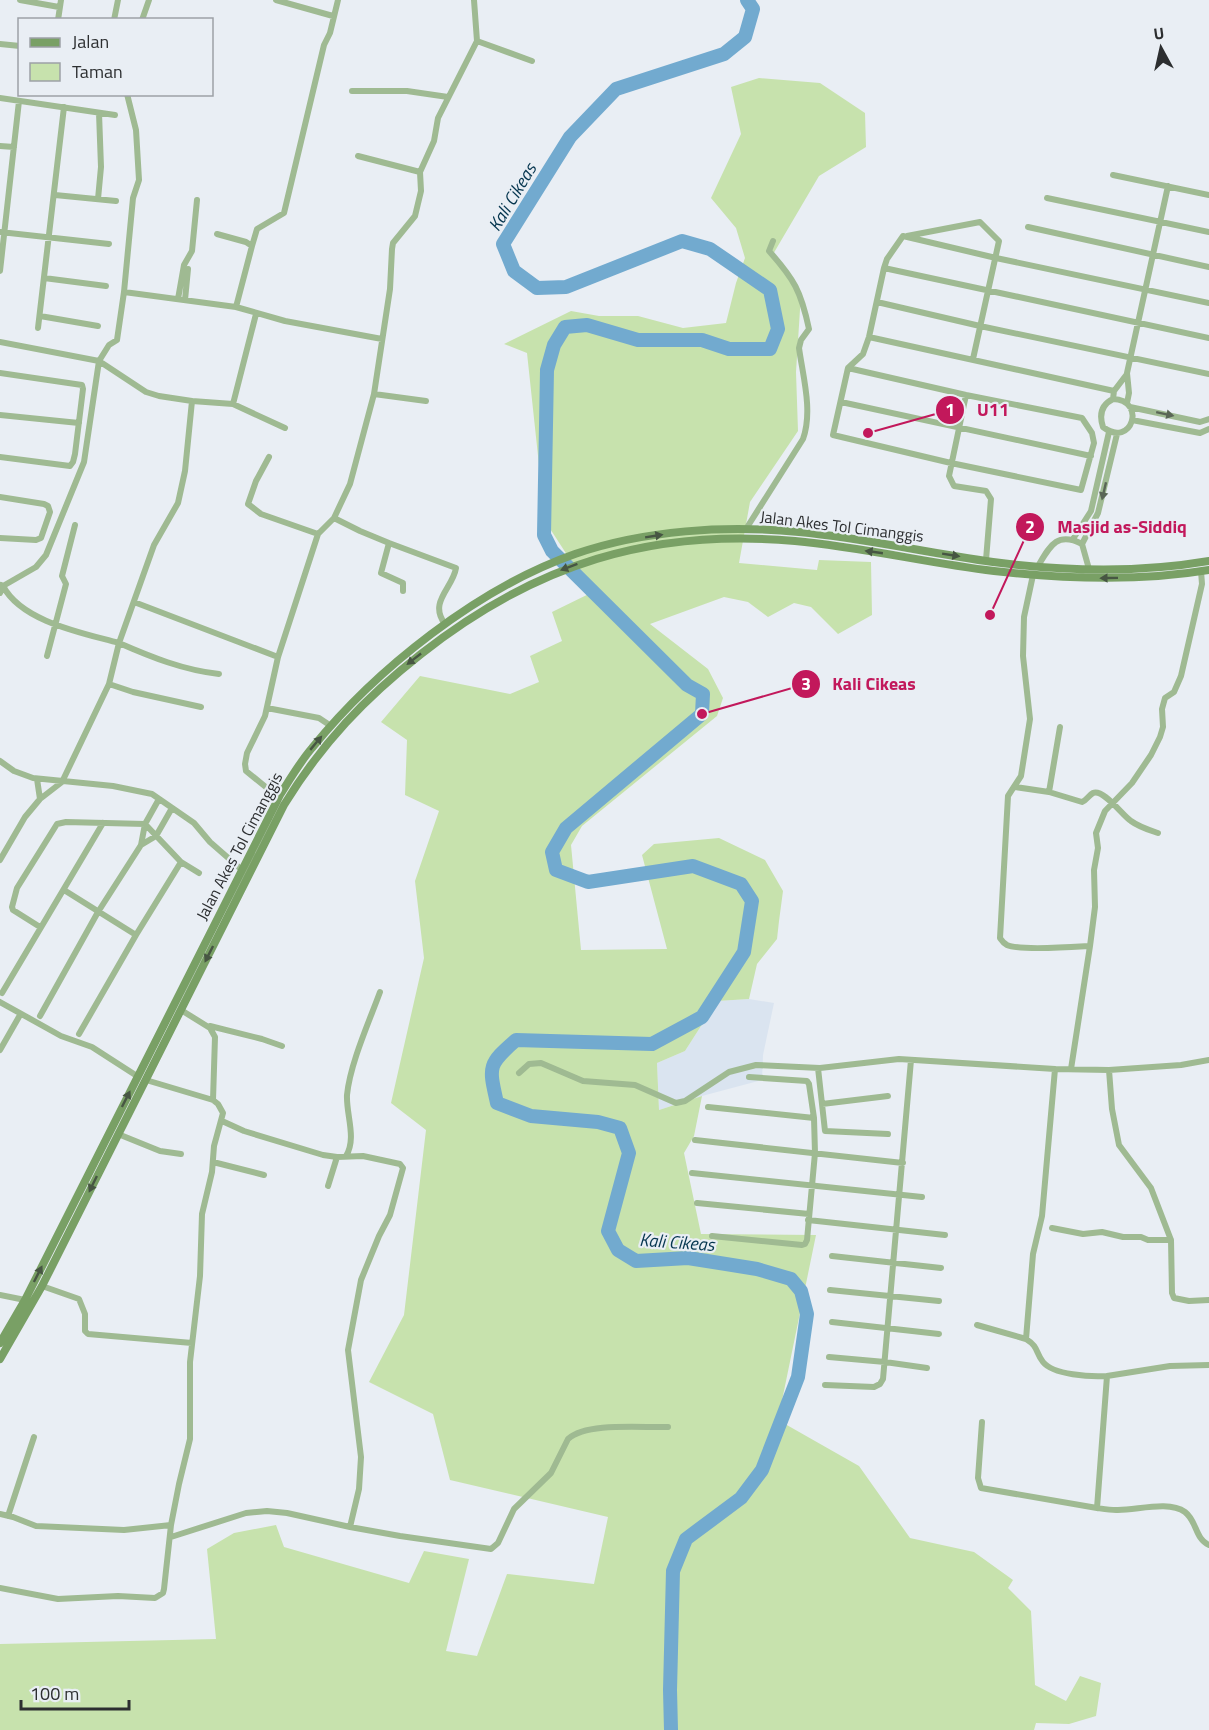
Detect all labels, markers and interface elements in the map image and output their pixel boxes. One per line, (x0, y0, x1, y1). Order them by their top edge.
legend (18, 18, 213, 96)
north arrow (1131, 18, 1191, 78)
text: U (1152, 21, 1166, 46)
text: Jalan (72, 28, 109, 55)
text: Taman (72, 58, 123, 85)
water label: Kali Cikeas (481, 157, 544, 236)
callout: U11 (935, 392, 1021, 428)
text: 1 (945, 396, 955, 423)
text: U11 (977, 396, 1009, 423)
one-way arrow (1156, 410, 1174, 420)
one-way arrow (1098, 482, 1108, 500)
street label: Jalan Akes Tol Cimanggis (759, 504, 925, 548)
callout: Masjid as-Siddiq (1015, 509, 1199, 545)
text: 2 (1025, 513, 1035, 540)
text: Masjid as-Siddiq (1057, 513, 1187, 540)
one-way arrow (644, 532, 663, 541)
one-way arrow (864, 548, 883, 557)
one-way arrow (942, 551, 961, 560)
one-way arrow (560, 563, 578, 573)
one-way arrow (1099, 573, 1118, 582)
one-way arrow (406, 653, 422, 666)
callout: Kali Cikeas (791, 666, 928, 702)
text: 3 (801, 670, 811, 697)
text: Kali Cikeas (832, 670, 916, 697)
one-way arrow (309, 736, 322, 751)
street label: Jalan Akes Tol Cimanggis (190, 768, 288, 924)
one-way arrow (205, 945, 214, 962)
one-way arrow (121, 1091, 130, 1108)
one-way arrow (88, 1176, 98, 1193)
water label: Kali Cikeas (639, 1226, 717, 1258)
one-way arrow (34, 1265, 43, 1282)
scale bar (21, 1673, 129, 1711)
text: 100 m (30, 1680, 79, 1707)

